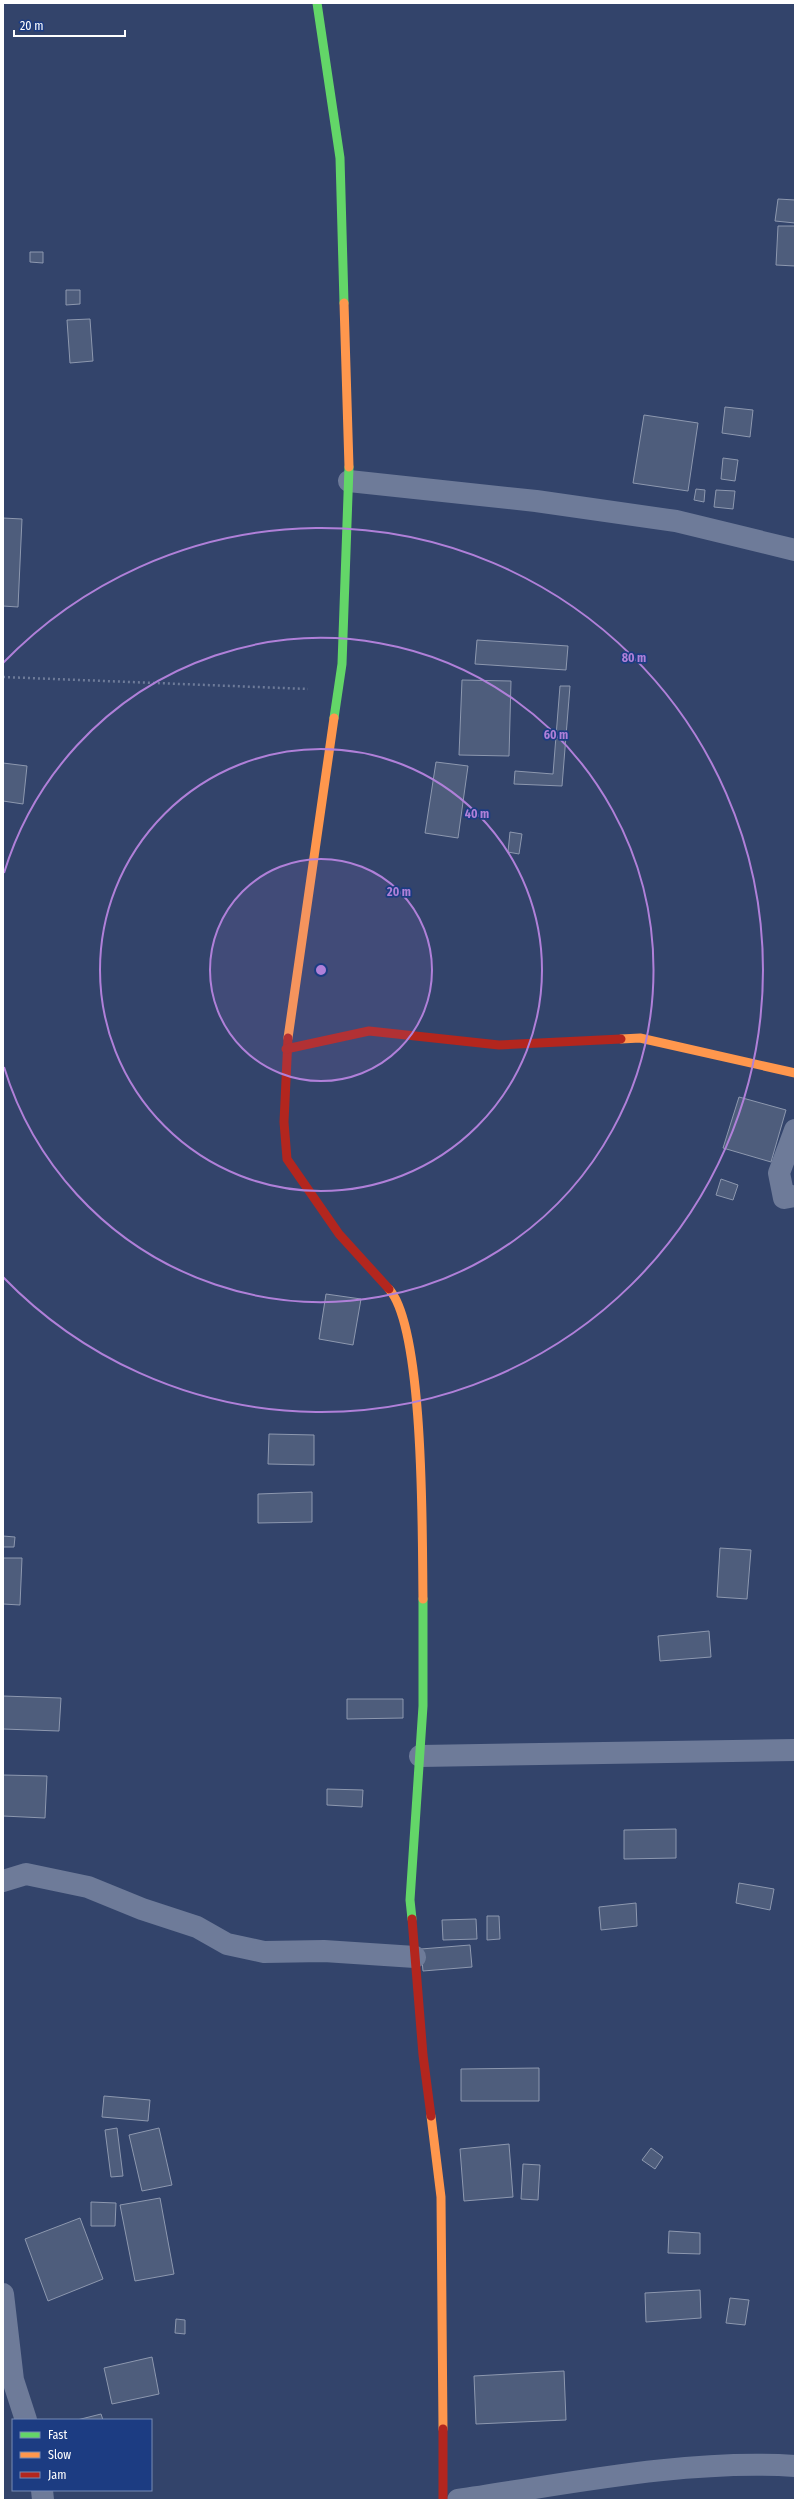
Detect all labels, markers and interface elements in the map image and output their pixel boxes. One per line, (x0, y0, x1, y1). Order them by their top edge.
scale bar (14, 12, 125, 38)
text: 20 m (20, 19, 44, 33)
text: 80 m (622, 651, 646, 665)
text: 60 m (544, 728, 568, 742)
text: 40 m (465, 807, 489, 821)
text: 20 m (386, 885, 411, 899)
centre of rings (314, 963, 328, 977)
legend (12, 2419, 152, 2491)
text: Fast (48, 2428, 67, 2442)
text: Slow (48, 2448, 71, 2462)
text: Jam (48, 2468, 66, 2482)

